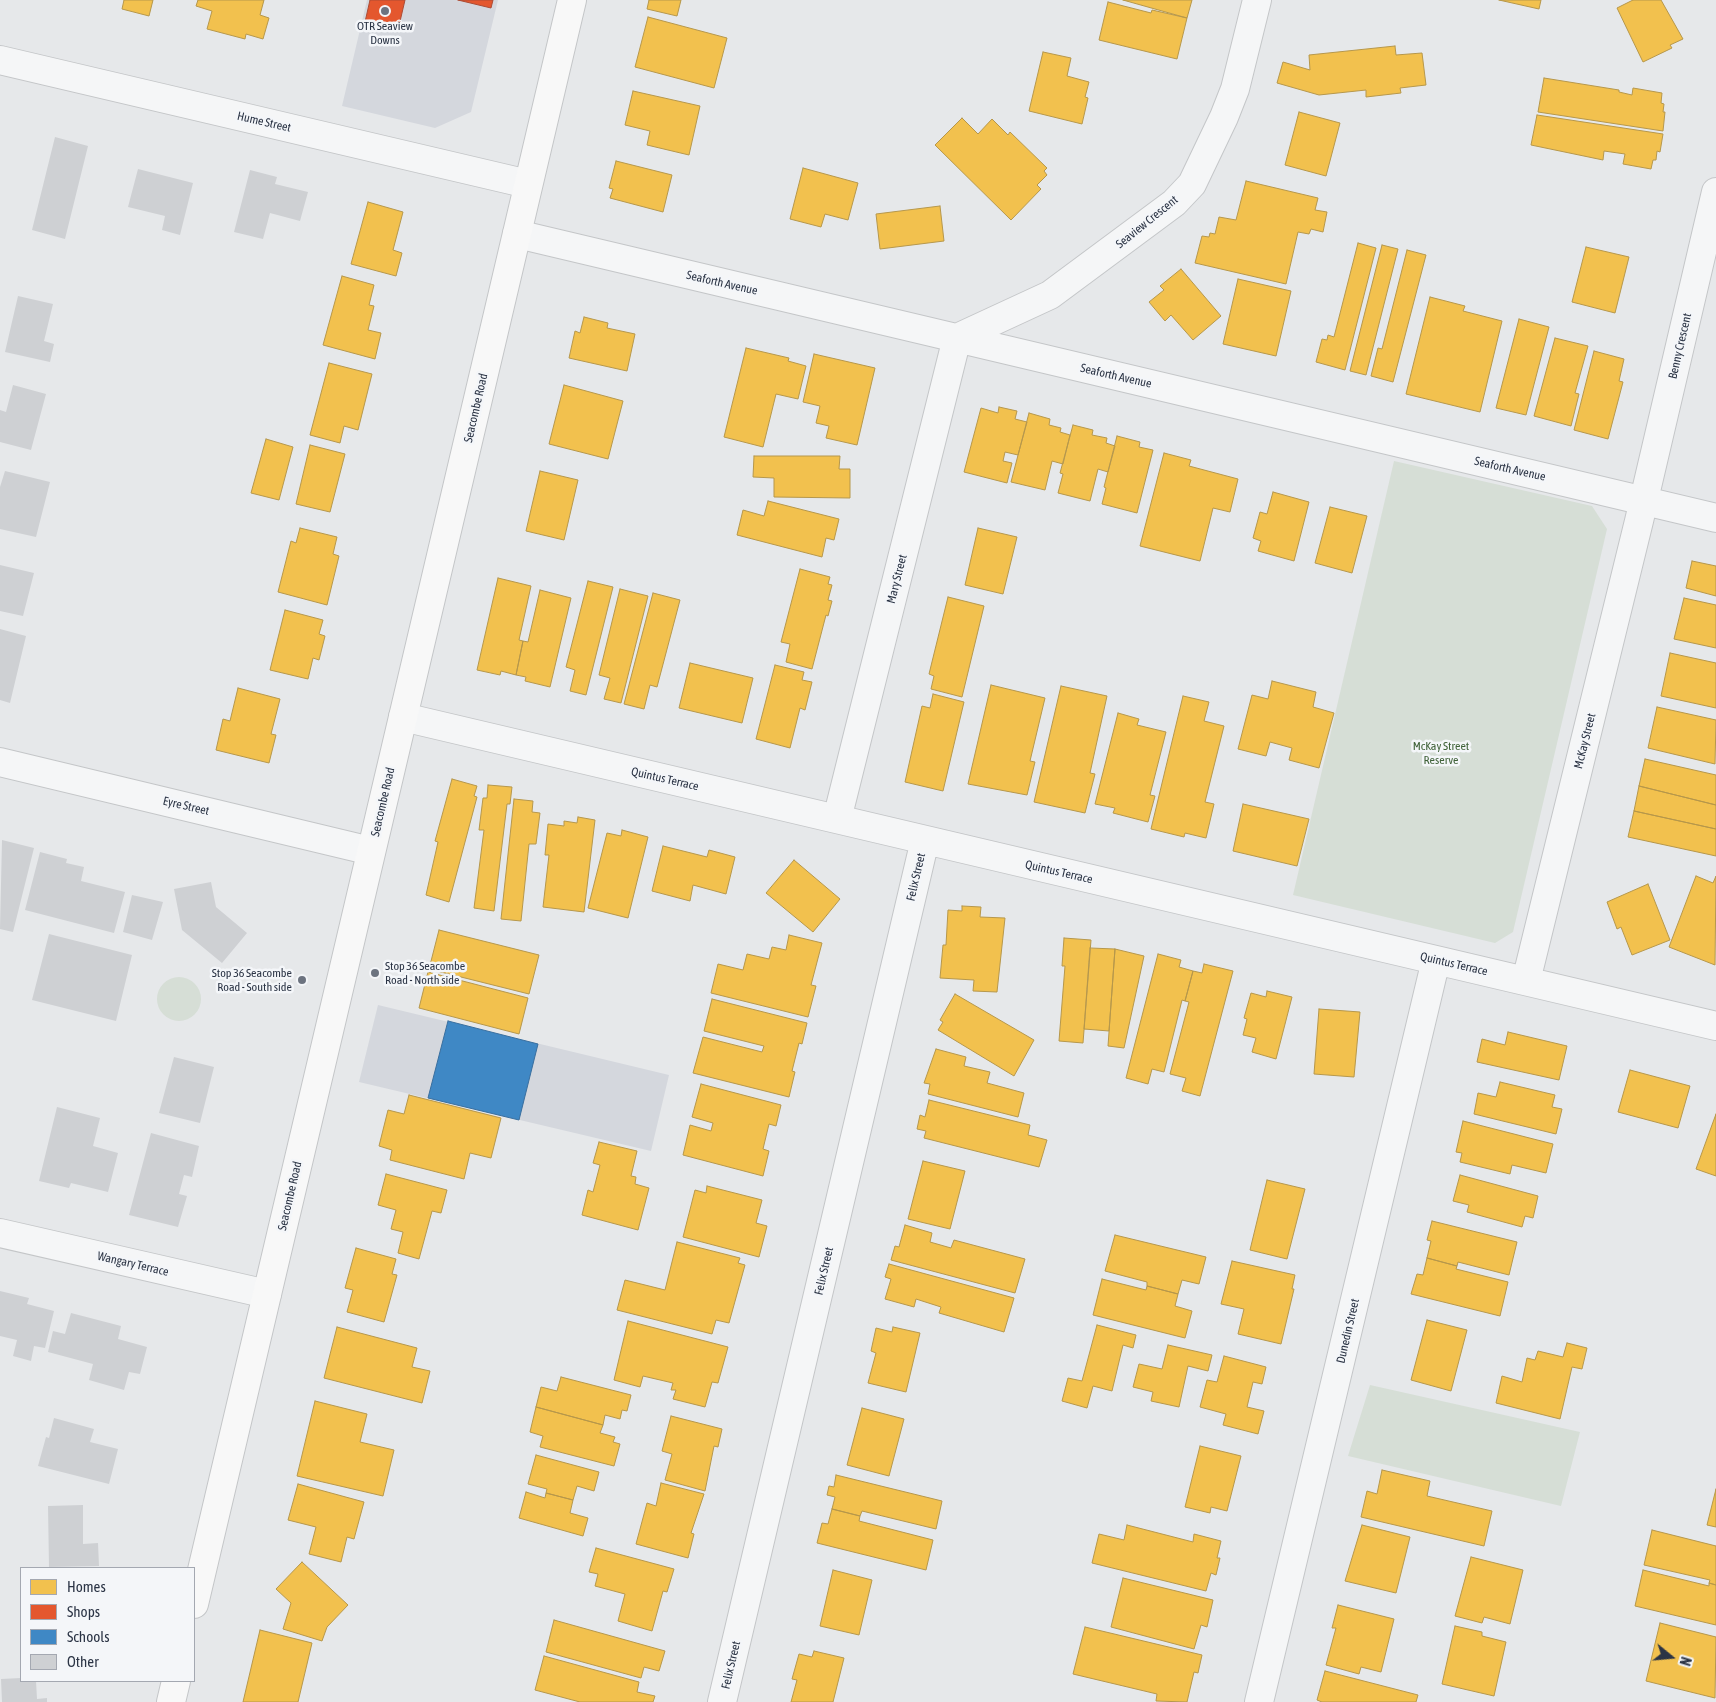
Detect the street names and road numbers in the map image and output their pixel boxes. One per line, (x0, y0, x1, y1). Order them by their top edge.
street label: Hume Street (236, 109, 292, 135)
street label: Seaview Crescent (1113, 193, 1181, 251)
street label: Seaforth Avenue (685, 268, 759, 298)
street label: Benny Crescent (1665, 312, 1695, 380)
street label: Seaforth Avenue (1079, 361, 1153, 391)
street label: Seacombe Road (461, 372, 491, 444)
street label: Seaforth Avenue (1473, 454, 1547, 484)
street label: Mary Street (884, 553, 910, 605)
street label: McKay Street (1571, 712, 1599, 770)
street label: Quintus Terrace (630, 764, 700, 794)
street label: Seacombe Road (368, 766, 398, 838)
street label: Eyre Street (161, 794, 211, 818)
street label: Felix Street (903, 852, 929, 902)
street label: Quintus Terrace (1024, 857, 1094, 887)
street label: Quintus Terrace (1419, 949, 1489, 979)
street label: Seacombe Road (275, 1160, 305, 1232)
street label: Felix Street (811, 1246, 837, 1296)
street label: Wangary Terrace (96, 1249, 170, 1279)
street label: Dunedin Street (1334, 1297, 1362, 1365)
street label: Felix Street (718, 1640, 744, 1690)

